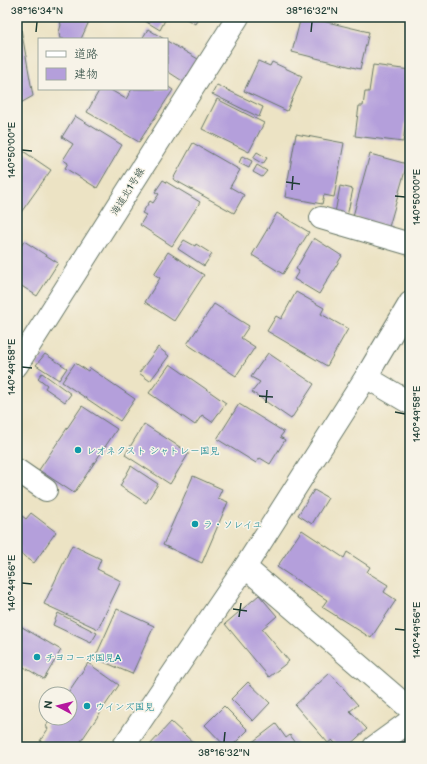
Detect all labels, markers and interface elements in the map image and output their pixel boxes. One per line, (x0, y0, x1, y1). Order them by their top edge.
text: 38°16'34"N (11, 5, 63, 17)
text: 38°16'32"N (286, 5, 338, 17)
legend (38, 38, 168, 90)
text: 道路 (74, 47, 98, 62)
text: 建物 (74, 67, 98, 82)
text: 140°50'00"E (6, 121, 18, 178)
street label: 海道北1号線 (108, 166, 147, 218)
text: 140°50'00"E (411, 168, 423, 225)
text: 140°49'58"E (6, 338, 18, 395)
text: 140°49'58"E (411, 385, 423, 442)
marker: レオネクスト シャトレー国見 (73, 445, 83, 455)
place label: レオネクスト シャトレー国見 (86, 445, 220, 457)
marker: ラ・ソレイユ (190, 519, 200, 529)
place label: ラ・ソレイユ (203, 519, 262, 531)
text: 140°49'56"E (6, 554, 18, 611)
text: 140°49'56"E (411, 601, 423, 658)
marker: チヨコーポ国見A (32, 652, 42, 662)
place label: チヨコーポ国見A (45, 652, 122, 664)
north arrow (38, 686, 78, 726)
text: N (42, 700, 56, 710)
marker: ウインズ国見 (82, 701, 92, 711)
place label: ウインズ国見 (95, 701, 155, 713)
text: 38°16'32"N (198, 747, 250, 759)

